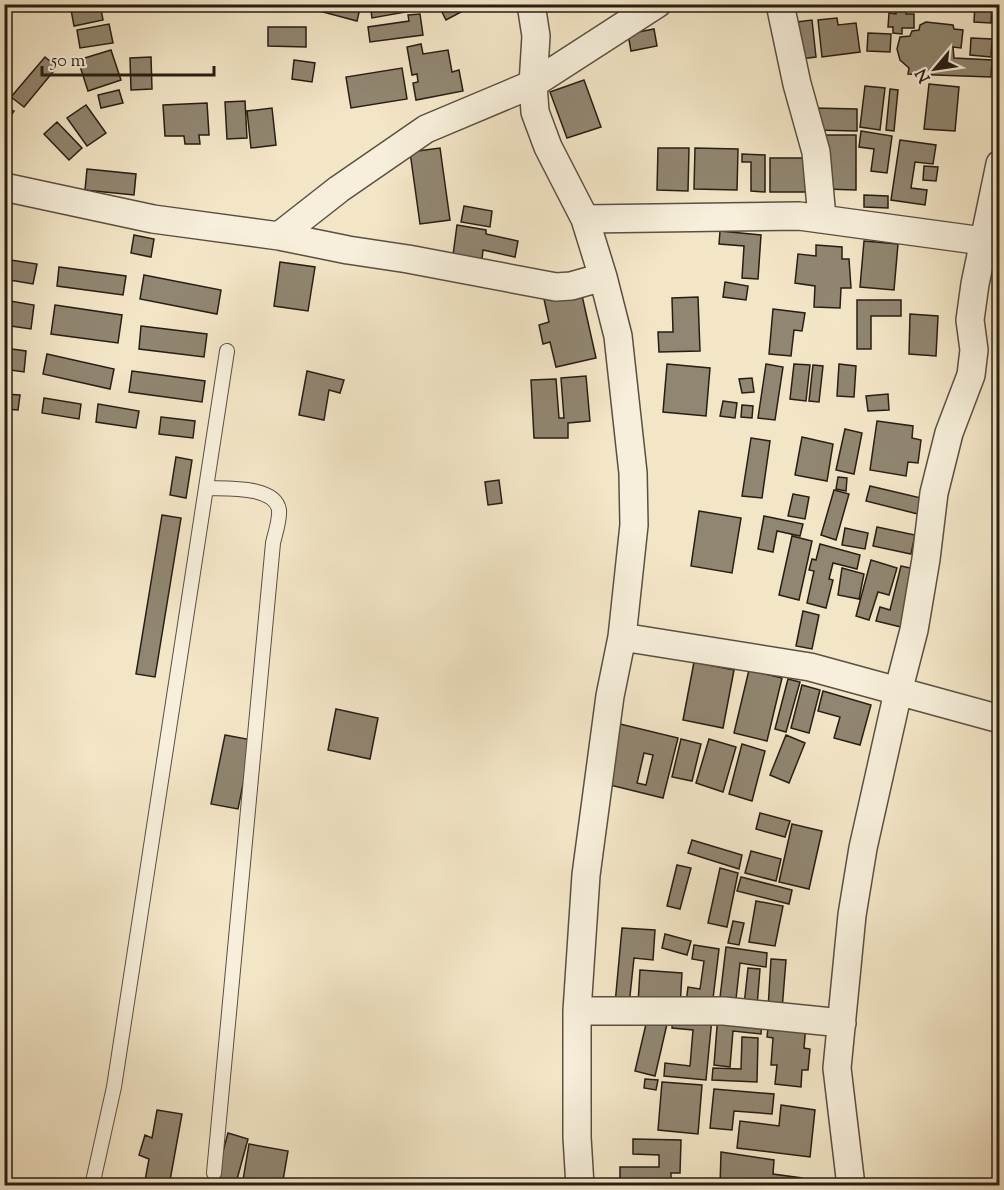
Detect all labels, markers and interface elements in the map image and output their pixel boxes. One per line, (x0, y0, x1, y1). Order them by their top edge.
scale bar (42, 39, 214, 77)
north arrow (905, 39, 965, 99)
text: 50 m (50, 49, 86, 75)
text: N (911, 64, 937, 86)

